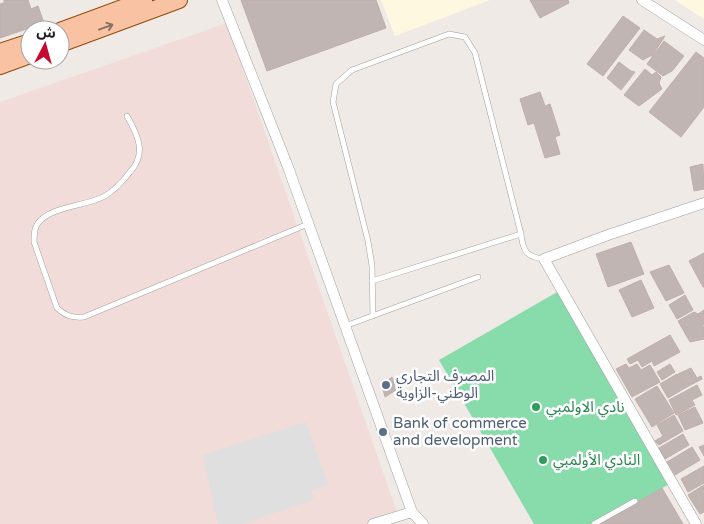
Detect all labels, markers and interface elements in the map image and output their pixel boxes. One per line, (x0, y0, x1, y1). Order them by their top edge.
north arrow (20, 20, 70, 70)
one-way arrow (98, 22, 113, 31)
text: ش (36, 23, 57, 42)
place label: المصرف التجاري الوطني-الزاوية (396, 367, 494, 404)
marker: المصرف التجاري الوطني-الزاوية (380, 379, 392, 391)
place label: نادي الاولمبي (546, 398, 625, 418)
marker: نادي الاولمبي (530, 401, 542, 413)
place label: Bank of commerce and development (393, 414, 527, 449)
marker: Bank of commerce and development (377, 426, 389, 438)
place label: النادي الأولمبي (553, 451, 640, 471)
marker: النادي الأولمبي (537, 454, 549, 466)

